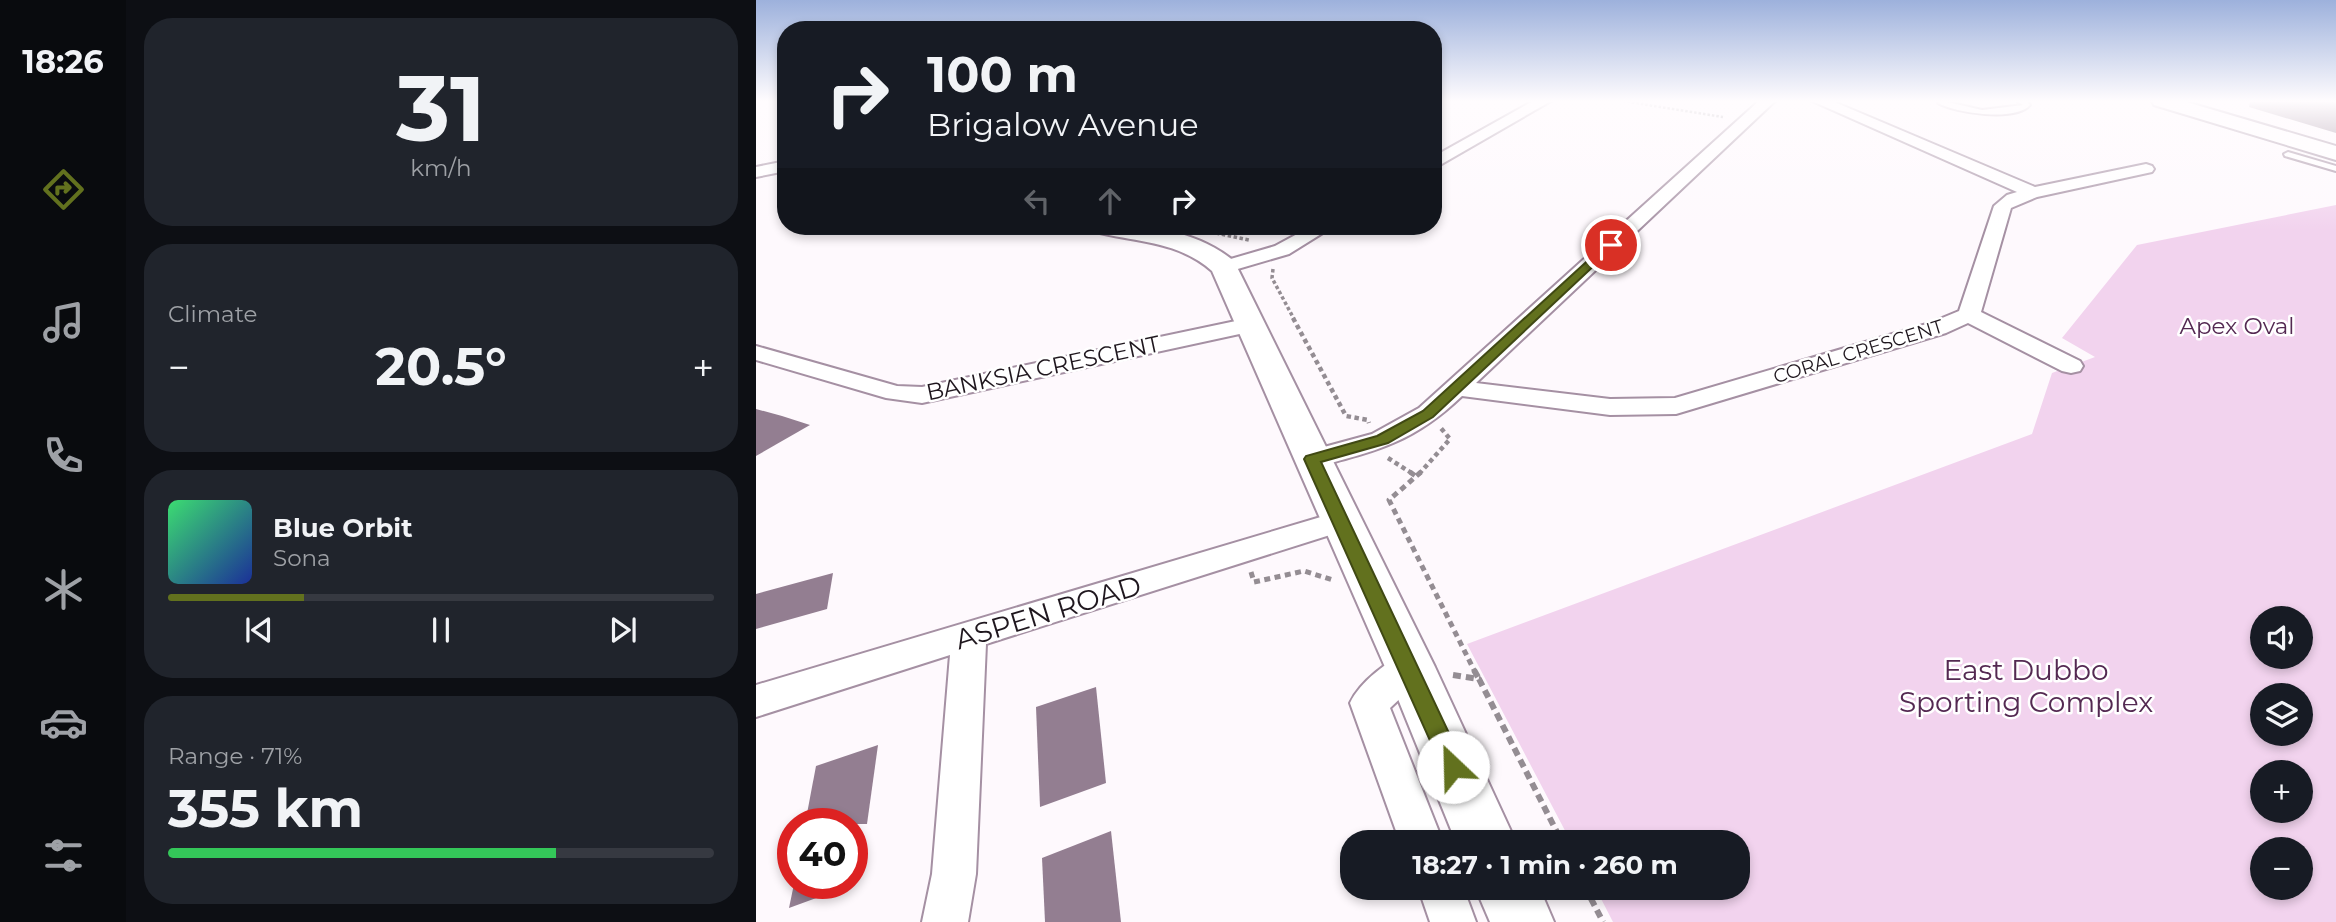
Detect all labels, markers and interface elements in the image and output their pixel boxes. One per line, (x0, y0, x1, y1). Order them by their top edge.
text: 18:26 (22, 42, 104, 81)
text: 100 m (927, 45, 1078, 104)
icon: right (812, 49, 903, 140)
text: 31 (396, 53, 486, 164)
text: Brigalow Avenue (927, 105, 1199, 144)
text: km/h (410, 154, 472, 182)
icon: directions (39, 165, 88, 214)
icon: left (1018, 182, 1056, 220)
icon: ahead (1091, 182, 1129, 220)
icon: right (1164, 182, 1202, 220)
pin (1581, 215, 1641, 275)
icon: arrive (1592, 226, 1630, 264)
icon: music (39, 298, 88, 347)
text: Climate (168, 300, 257, 328)
park label: Apex Oval (2179, 312, 2295, 340)
street label: CORAL CRESCENT (1770, 315, 1946, 388)
street label: BANKSIA CRESCENT (924, 329, 1163, 406)
text: 20.5° (375, 335, 507, 398)
text: − (168, 344, 190, 391)
text: + (692, 344, 714, 391)
icon: phone (39, 431, 88, 480)
text: Blue Orbit (273, 512, 412, 544)
text: Sona (273, 544, 331, 572)
icon: climate (39, 565, 88, 614)
street label: ASPEN ROAD (951, 568, 1145, 656)
map controls (2250, 606, 2313, 900)
button: sound (2250, 606, 2313, 669)
icon: previous (240, 611, 278, 649)
icon: pause (422, 611, 460, 649)
icon: next (604, 611, 642, 649)
park label: East Dubbo Sporting Complex (1899, 653, 2153, 719)
button: layers (2250, 683, 2313, 746)
icon: car (39, 698, 88, 747)
position arrow (1416, 730, 1490, 804)
text: Range · 71% (168, 742, 302, 770)
button: + (2250, 760, 2313, 823)
text: 355 km (168, 777, 363, 840)
speed limit sign: 40 (777, 808, 868, 899)
icon: filters (39, 831, 88, 880)
button: − (2250, 837, 2313, 900)
text: 18:27 · 1 min · 260 m (1412, 849, 1678, 881)

